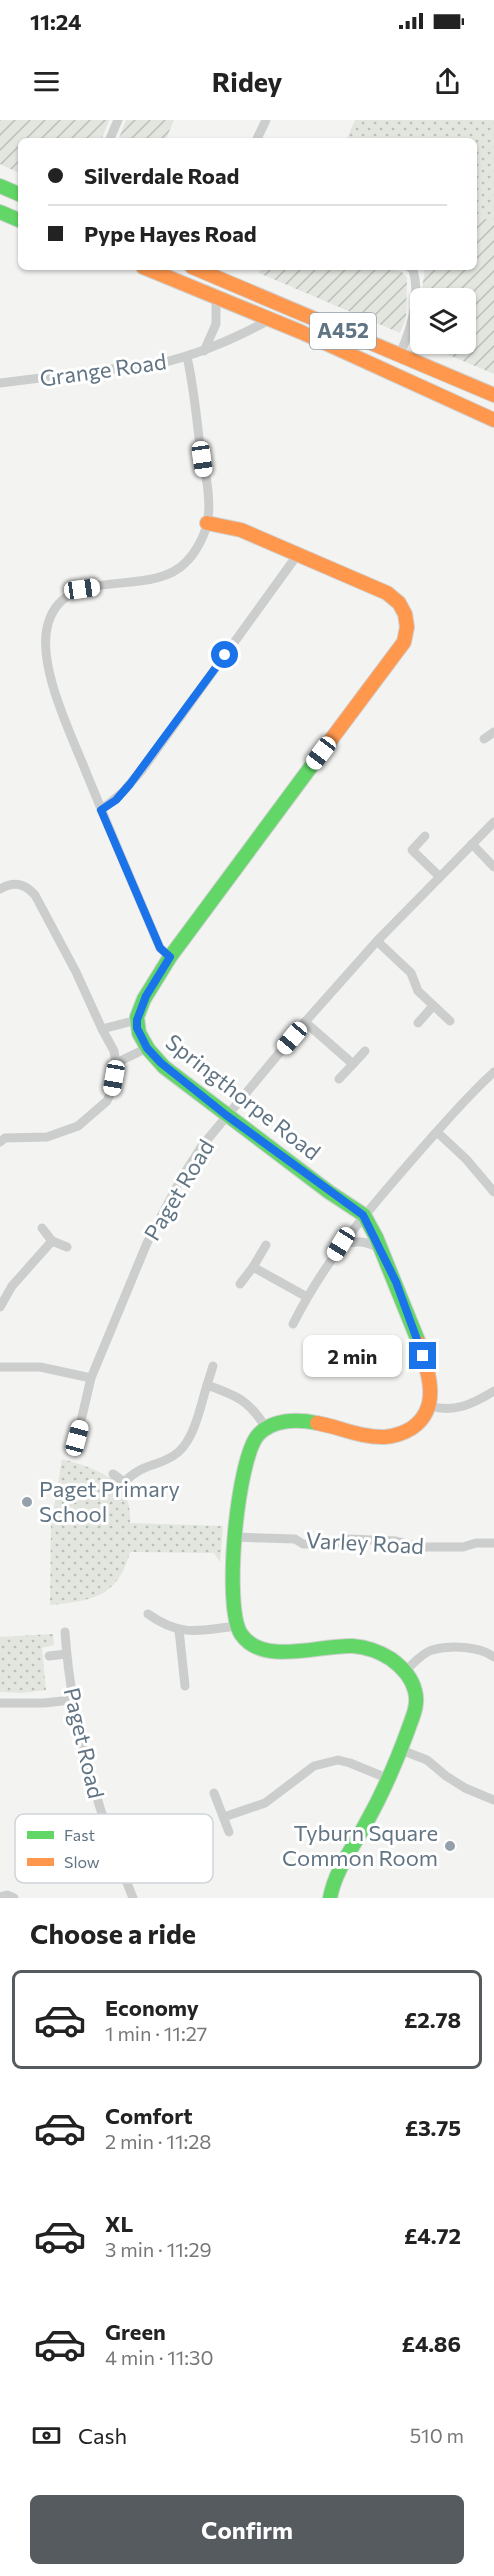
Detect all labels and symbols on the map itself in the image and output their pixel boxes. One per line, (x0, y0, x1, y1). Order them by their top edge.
road number: A452 (310, 313, 376, 349)
street label: Grange Road (38, 347, 168, 392)
car (191, 440, 213, 478)
car (63, 578, 101, 600)
route start (211, 641, 238, 668)
car (303, 733, 339, 773)
car (274, 1018, 310, 1058)
street label: Springthorpe Road (161, 1028, 326, 1165)
car (102, 1059, 126, 1097)
street label: Paget Road (138, 1134, 219, 1245)
car (324, 1224, 358, 1264)
callout: 2 min (303, 1335, 402, 1377)
route end (409, 1342, 436, 1369)
car (64, 1418, 90, 1458)
place label: Paget Primary School (39, 1475, 180, 1527)
marker: Paget Primary School (20, 1495, 34, 1509)
street label: Varley Road (305, 1526, 425, 1559)
street label: Paget Road (59, 1685, 110, 1801)
legend (15, 1814, 213, 1883)
place label: Tyburn Square Common Room (282, 1819, 438, 1871)
text: Fast (64, 1825, 95, 1844)
marker: Tyburn Square Common Room (443, 1839, 457, 1853)
text: Slow (64, 1852, 100, 1871)

